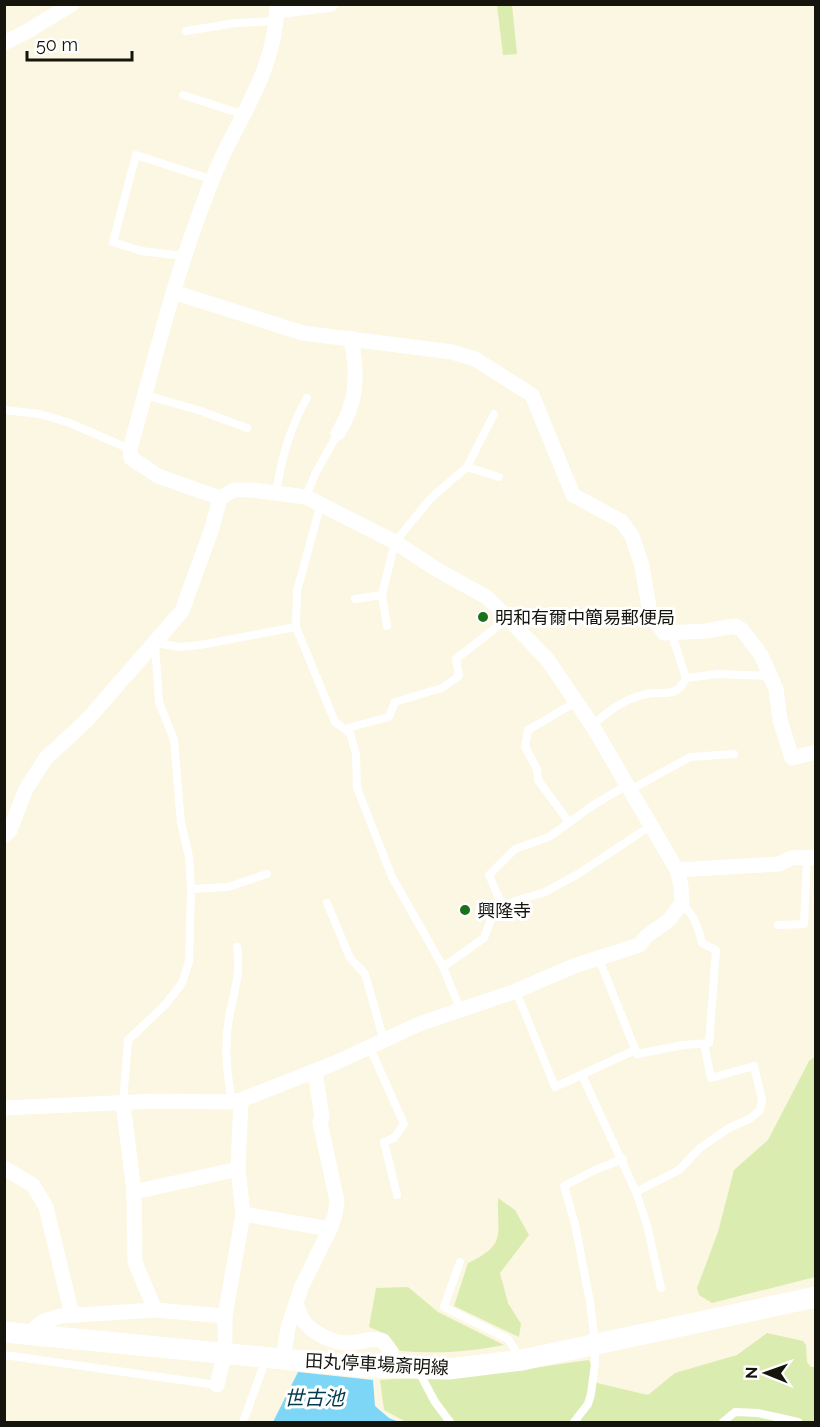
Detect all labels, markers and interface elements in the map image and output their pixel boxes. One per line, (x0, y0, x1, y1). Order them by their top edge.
scale bar (27, 24, 132, 62)
text: 50 m (36, 34, 78, 55)
place label: 明和有爾中簡易郵便局 (495, 607, 675, 628)
marker: 明和有爾中簡易郵便局 (476, 610, 490, 624)
place label: 興隆寺 (477, 900, 531, 921)
marker: 興隆寺 (458, 903, 472, 917)
north arrow (736, 1343, 796, 1403)
street label: 田丸停車場斎明線 (305, 1350, 449, 1378)
text: N (742, 1366, 761, 1379)
water label: 世古池 (284, 1386, 346, 1410)

